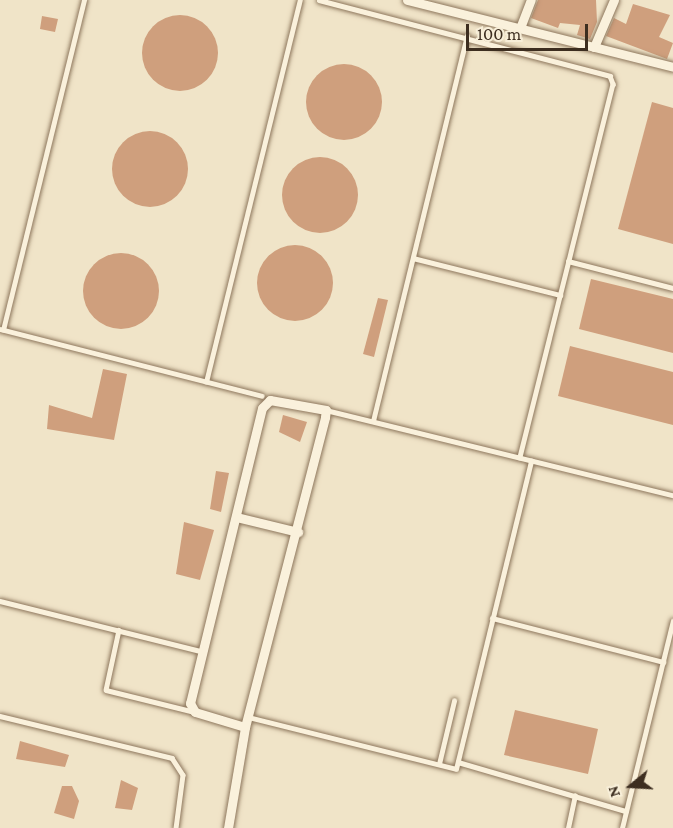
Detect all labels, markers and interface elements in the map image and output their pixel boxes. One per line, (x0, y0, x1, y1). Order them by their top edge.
scale bar (469, 12, 590, 50)
text: 100 m (477, 24, 521, 44)
north arrow (601, 756, 661, 816)
text: N (604, 784, 623, 800)

